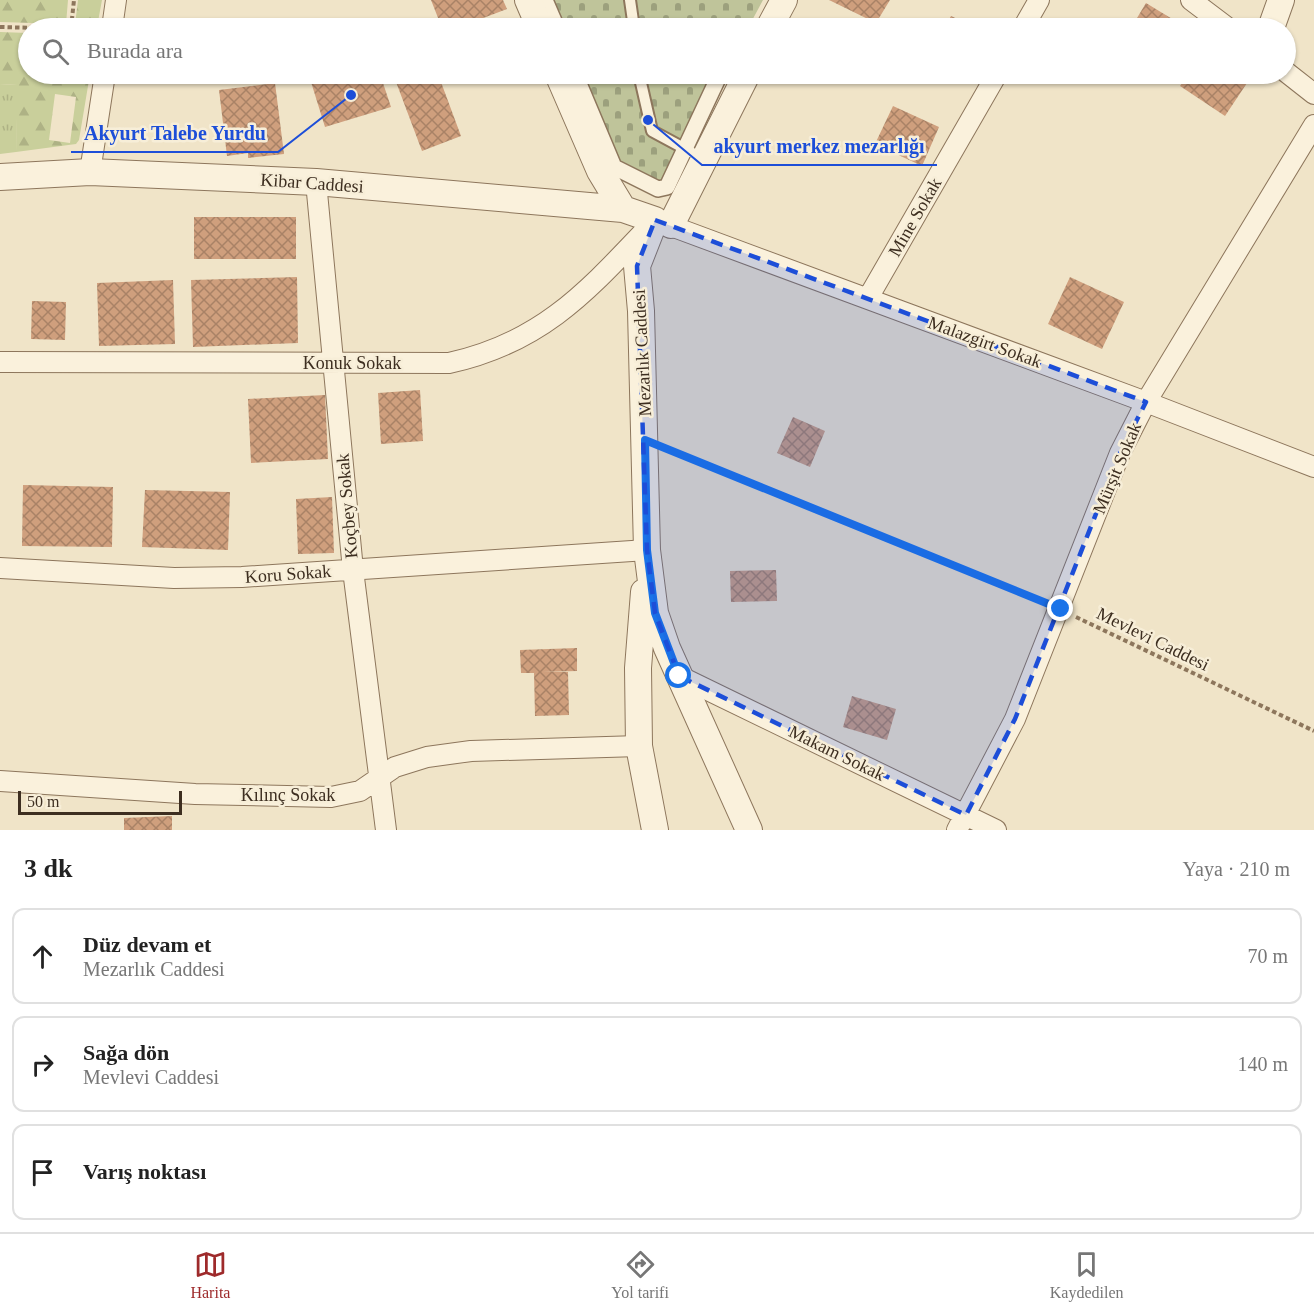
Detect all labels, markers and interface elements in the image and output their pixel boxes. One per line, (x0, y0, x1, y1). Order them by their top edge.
search box (18, 18, 1296, 84)
icon: search (39, 35, 72, 68)
text: Burada ara (87, 38, 183, 63)
callout: Akyurt Talebe Yurdu (71, 114, 278, 152)
text: Akyurt Talebe Yurdu (84, 122, 266, 145)
callout: akyurt merkez mezarlığı (702, 127, 937, 165)
text: akyurt merkez mezarlığı (713, 135, 925, 158)
street label: Kibar Caddesi (260, 169, 364, 197)
street label: Mine Sokak (884, 174, 946, 260)
street label: Mezarlık Caddesi (629, 289, 655, 417)
street label: Malazgirt Sokak (925, 312, 1045, 372)
street label: Konuk Sokak (303, 353, 401, 373)
street label: Mürşit Sokak (1089, 419, 1145, 517)
street label: Koçbey Sokak (332, 453, 362, 559)
street label: Koru Sokak (244, 561, 332, 587)
route end (1047, 595, 1073, 621)
street label: Mevlevi Caddesi (1094, 603, 1212, 675)
route start (665, 662, 691, 688)
street label: Makam Sokak (786, 721, 888, 785)
street label: Kılınç Sokak (241, 785, 335, 805)
scale bar (18, 788, 182, 816)
text: 50 m (27, 793, 59, 810)
text: 3 dk (24, 854, 72, 883)
text: Yaya · 210 m (1183, 858, 1290, 880)
text: Düz devam et (83, 932, 211, 957)
icon: ahead (26, 940, 59, 973)
text: 70 m (1247, 945, 1288, 967)
text: Mezarlık Caddesi (83, 958, 225, 980)
text: Sağa dön (83, 1040, 169, 1065)
icon: right (26, 1048, 59, 1081)
text: 140 m (1237, 1053, 1288, 1075)
text: Mevlevi Caddesi (83, 1066, 219, 1088)
icon: arrive (26, 1156, 59, 1189)
text: Varış noktası (83, 1159, 206, 1184)
tab: Harita (190, 1248, 230, 1302)
tab: Yol tarifi (611, 1248, 669, 1302)
tab: Kaydedilen (1050, 1248, 1124, 1302)

